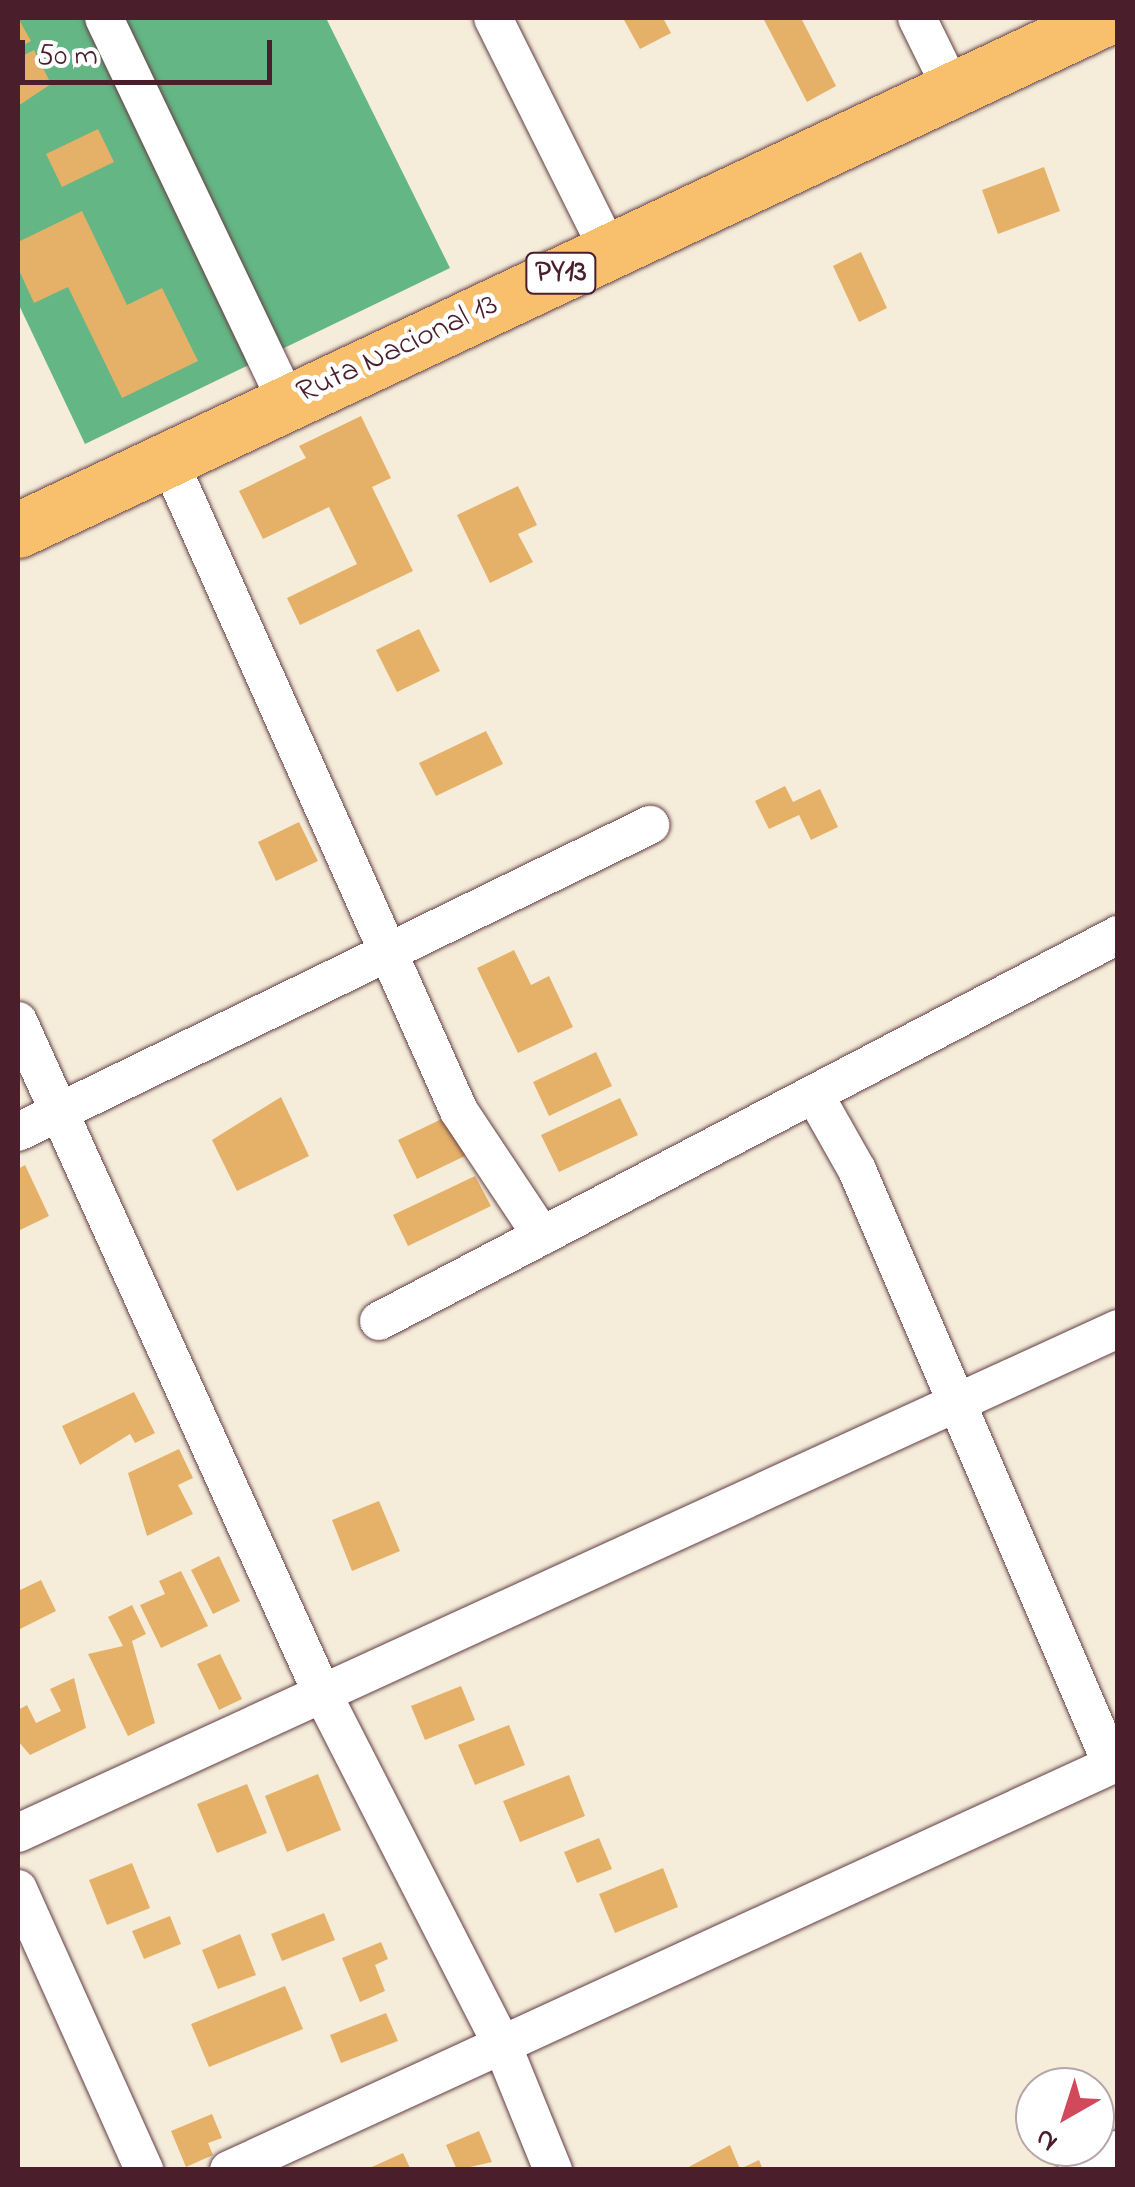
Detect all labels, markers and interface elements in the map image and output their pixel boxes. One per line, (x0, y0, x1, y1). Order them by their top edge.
scale bar (25, 20, 278, 82)
text: 50 m (37, 35, 98, 79)
road number: PY13 (524, 248, 598, 298)
street label: Ruta Nacional 13 (291, 287, 505, 413)
north arrow (1015, 2067, 1115, 2167)
text: N (1027, 2117, 1067, 2161)

